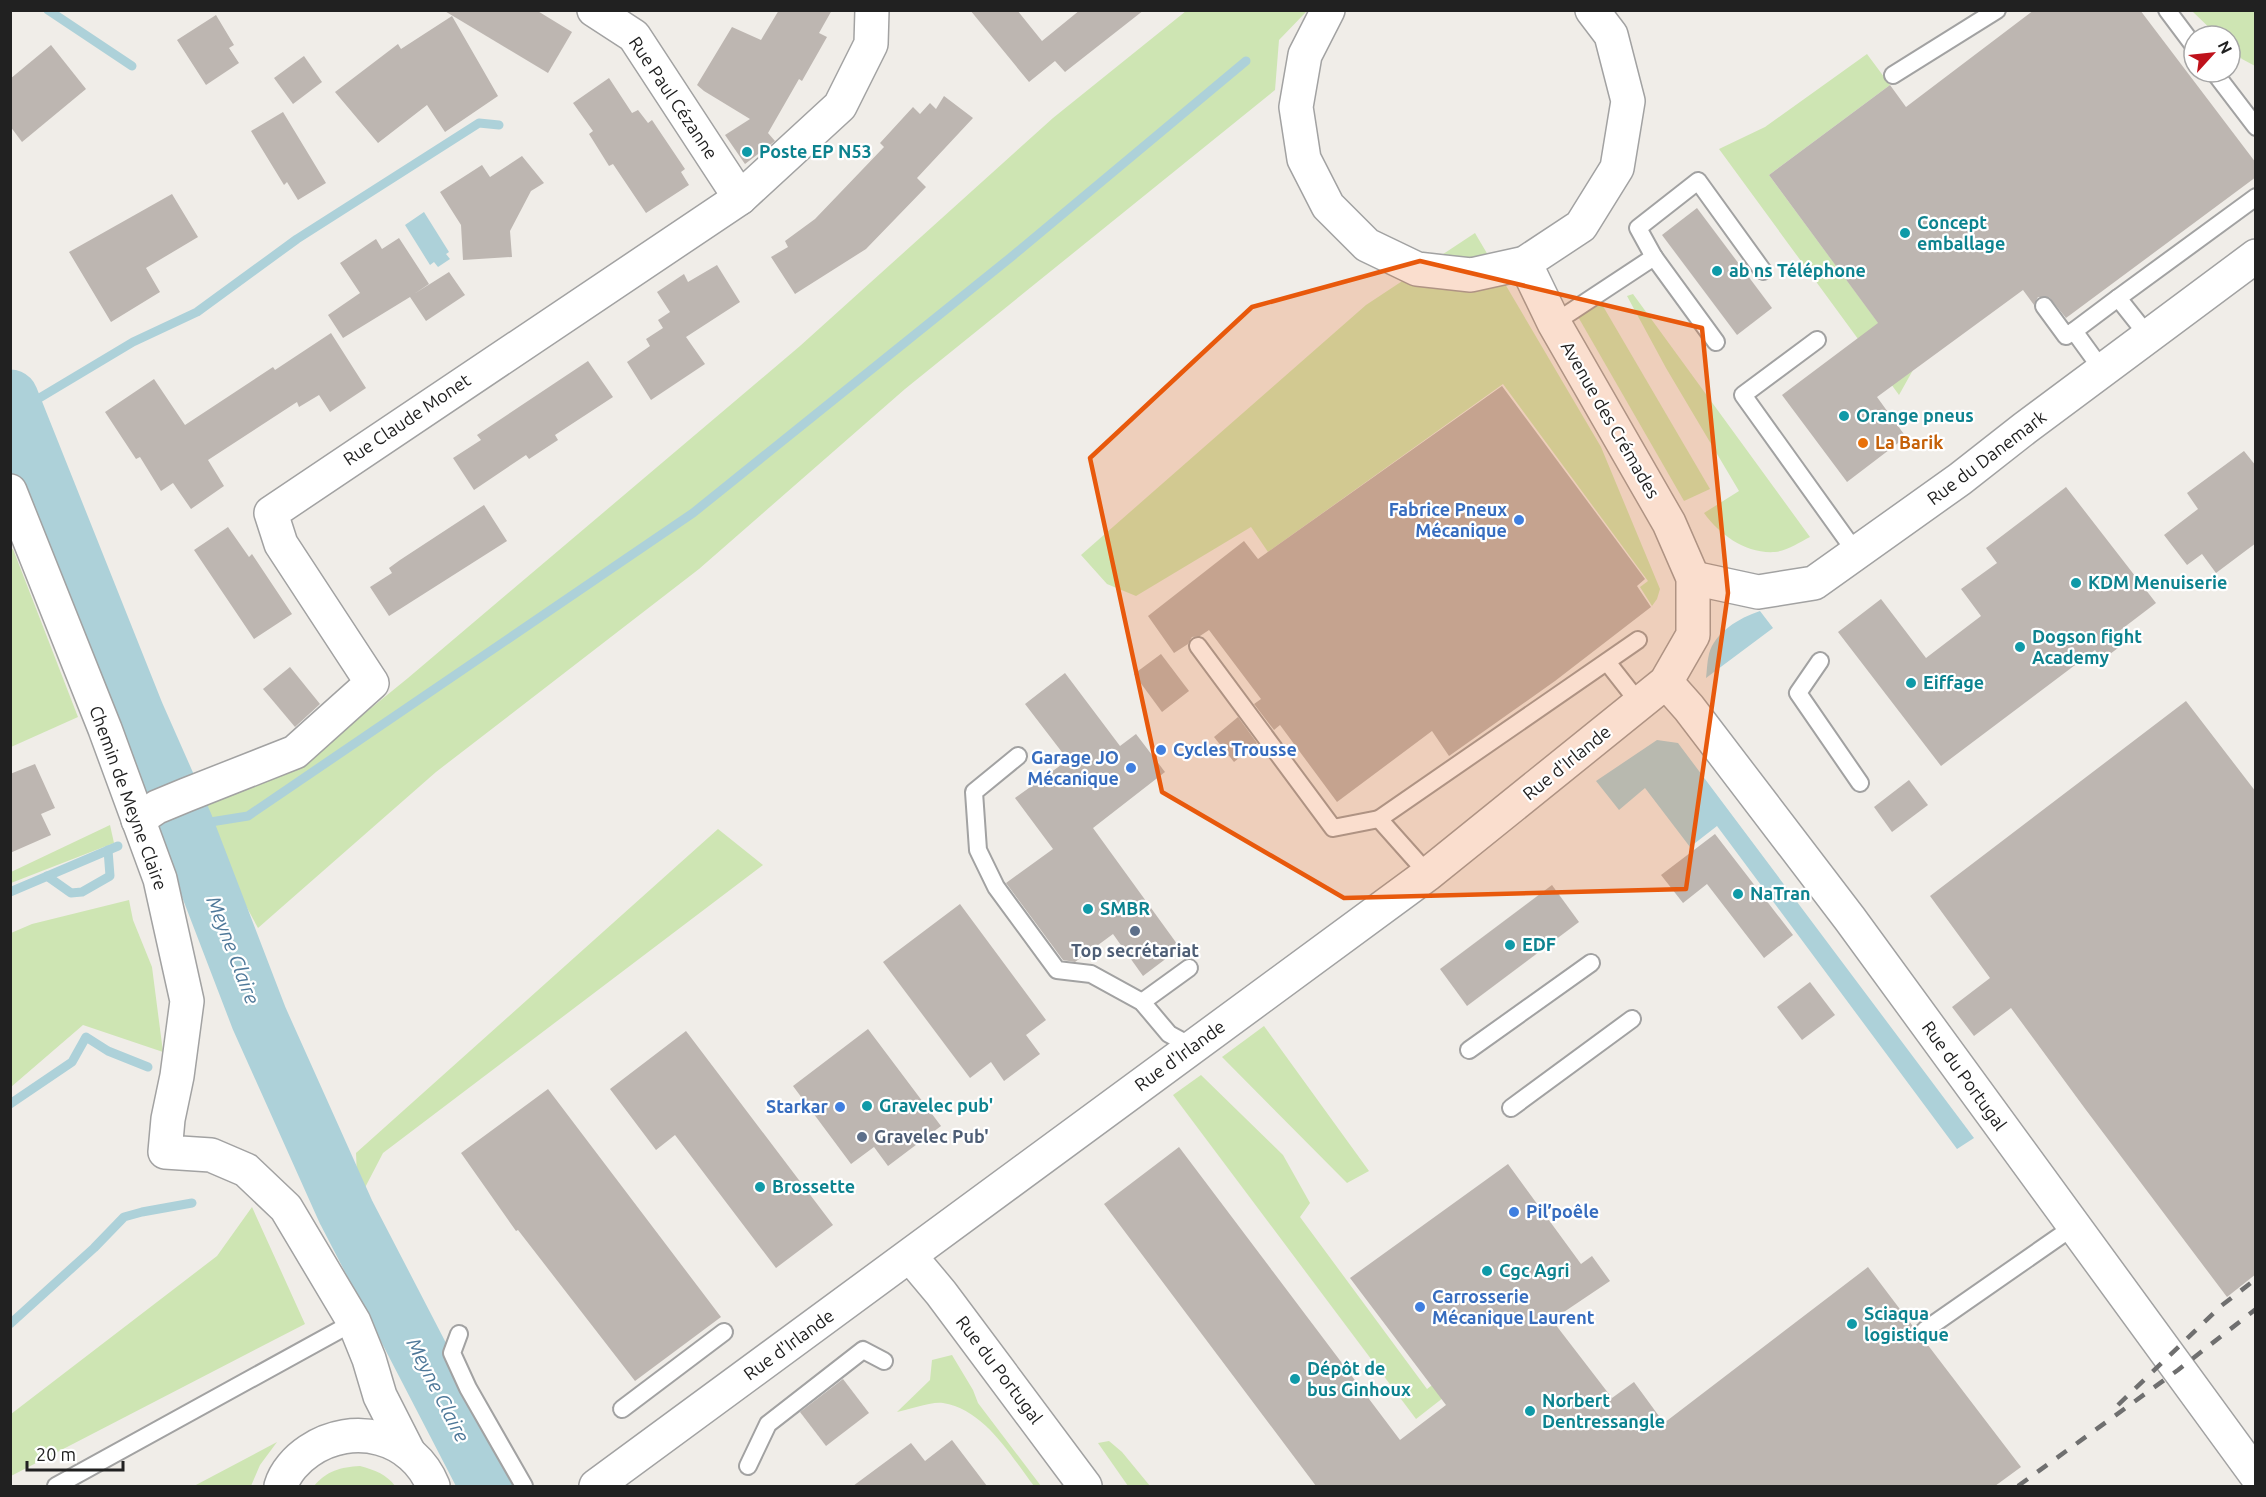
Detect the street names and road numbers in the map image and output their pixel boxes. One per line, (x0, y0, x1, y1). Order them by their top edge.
street label: Rue Paul Cézanne (625, 32, 722, 163)
street label: Avenue des Crémades (1558, 337, 1664, 502)
street label: Rue Claude Monet (339, 369, 474, 469)
street label: Rue du Danemark (1923, 406, 2050, 508)
street label: Chemin de Meyne Claire (86, 703, 172, 893)
street label: Rue d'Irlande (1519, 721, 1614, 804)
street label: Rue d'Irlande (1130, 1016, 1228, 1095)
street label: Rue du Portugal (1918, 1017, 2011, 1134)
street label: Rue d'Irlande (739, 1305, 837, 1384)
street label: Rue du Portugal (953, 1311, 1047, 1428)

